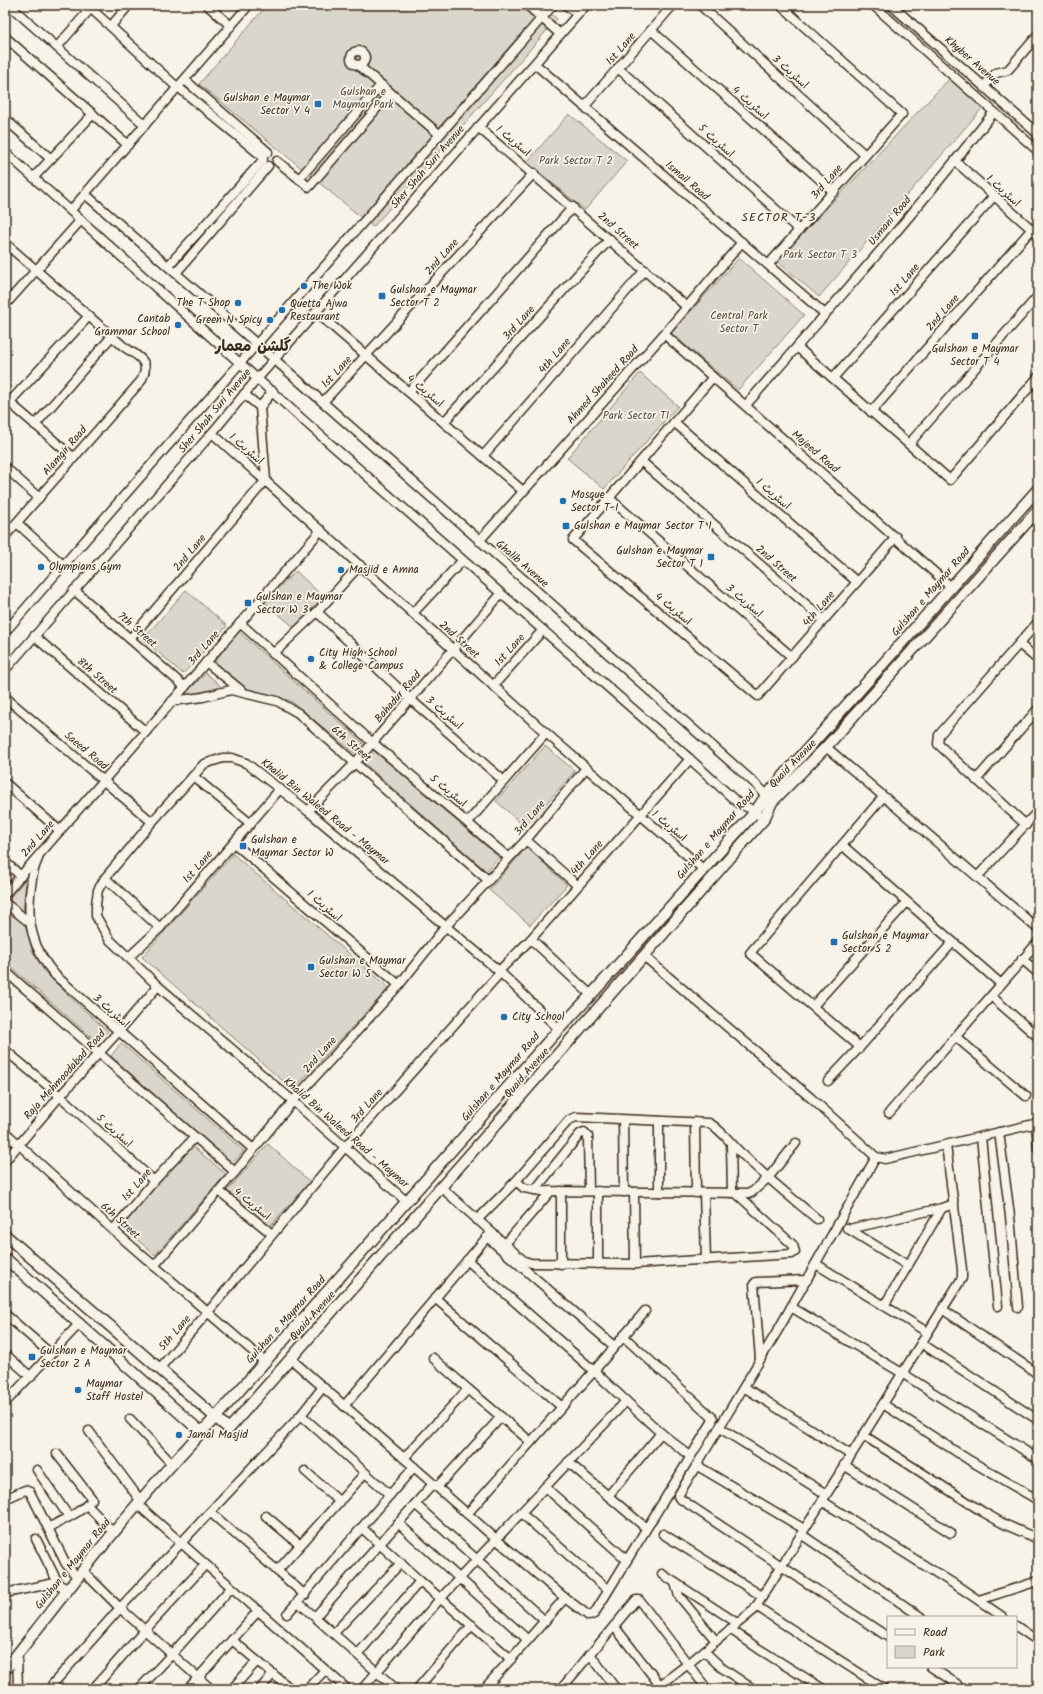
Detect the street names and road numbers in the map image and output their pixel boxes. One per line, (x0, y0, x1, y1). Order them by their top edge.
street label: 1st Lane (601, 28, 641, 70)
street label: Khyber Avenue (940, 32, 1004, 90)
street label: اسٹریٹ 3 (768, 51, 812, 93)
street label: اسٹریٹ 4 (727, 82, 773, 124)
street label: اسٹریٹ 5 (694, 120, 738, 162)
street label: Sher Shah Suri Avenue (386, 121, 470, 213)
street label: اسٹریٹ 1 (491, 121, 535, 161)
street label: Ismail Road (661, 157, 714, 206)
street label: 3rd Lane (806, 160, 848, 204)
street label: اسٹریٹ 1 (982, 170, 1024, 212)
street label: Usmani Road (864, 192, 917, 250)
street label: 2nd Street (593, 208, 643, 255)
street label: 2nd Lane (421, 235, 463, 279)
street label: 1st Lane (885, 259, 925, 301)
street label: 2nd Lane (922, 290, 964, 336)
street label: 3rd Lane (498, 301, 540, 345)
street label: 4th Lane (534, 334, 576, 378)
street label: Ahmed Shaheed Road (563, 341, 644, 428)
street label: 1st Lane (317, 352, 357, 392)
street label: Sher Shah Suri Avenue (174, 365, 256, 457)
street label: اسٹریٹ 4 (402, 370, 448, 412)
street label: Alamgir Road (38, 422, 92, 480)
street label: Majeed Road (787, 426, 843, 478)
street label: اسٹریٹ 1 (224, 429, 268, 469)
street label: اسٹریٹ 1 (751, 474, 795, 514)
street label: 2nd Lane (169, 530, 211, 576)
street label: Ghalib Avenue (491, 536, 553, 592)
street label: 2nd Street (751, 541, 801, 588)
street label: Gulshan e Maymar Road (887, 543, 975, 641)
street label: اسٹریٹ 3 (721, 580, 767, 622)
street label: 4th Lane (798, 587, 840, 631)
street label: اسٹریٹ 4 (650, 588, 696, 630)
street label: 7th Street (113, 608, 161, 653)
street label: 2nd Street (434, 617, 484, 664)
street label: 3rd Lane (183, 626, 225, 670)
street label: 1st Lane (490, 630, 530, 670)
street label: 8th Street (73, 653, 122, 699)
street label: Bahadur Road (370, 667, 426, 727)
street label: اسٹریٹ 3 (421, 692, 467, 734)
street label: 6th Street (327, 721, 376, 767)
street label: Saeed Road (60, 727, 112, 775)
street label: Quaid Avenue (765, 735, 821, 793)
street label: Khalid Bin Waleed Road - Maymar (257, 754, 394, 871)
street label: اسٹریٹ 5 (425, 770, 471, 812)
street label: Gulshan e Maymar Road (672, 786, 760, 884)
street label: 3rd Lane (510, 796, 550, 840)
street label: اسٹریٹ 1 (647, 806, 691, 846)
street label: 2nd Lane (17, 816, 59, 862)
street label: 4th Lane (566, 836, 608, 880)
street label: 1st Lane (178, 846, 218, 888)
street label: اسٹریٹ 1 (302, 886, 346, 926)
street label: اسٹریٹ 3 (89, 990, 133, 1032)
street label: Raja Mehmoodabad Road (20, 1026, 111, 1124)
street label: Gulshan e Maymar Road (457, 1028, 545, 1126)
street label: 2nd Lane (299, 1033, 341, 1077)
street label: Quaid Avenue (500, 1044, 554, 1102)
street label: Khalid Bin Waleed Road - Maymar (279, 1073, 414, 1194)
street label: 3rd Lane (346, 1084, 388, 1128)
street label: اسٹریٹ 5 (92, 1110, 136, 1152)
street label: 1st Lane (117, 1164, 157, 1206)
street label: اسٹریٹ 4 (229, 1183, 275, 1225)
street label: 6th Street (96, 1198, 145, 1244)
street label: Gulshan e Maymar Road (241, 1272, 331, 1368)
street label: Quaid Avenue (285, 1287, 341, 1345)
street label: 5th Lane (154, 1311, 196, 1355)
street label: Gulshan e Maymar Road (30, 1514, 116, 1614)

